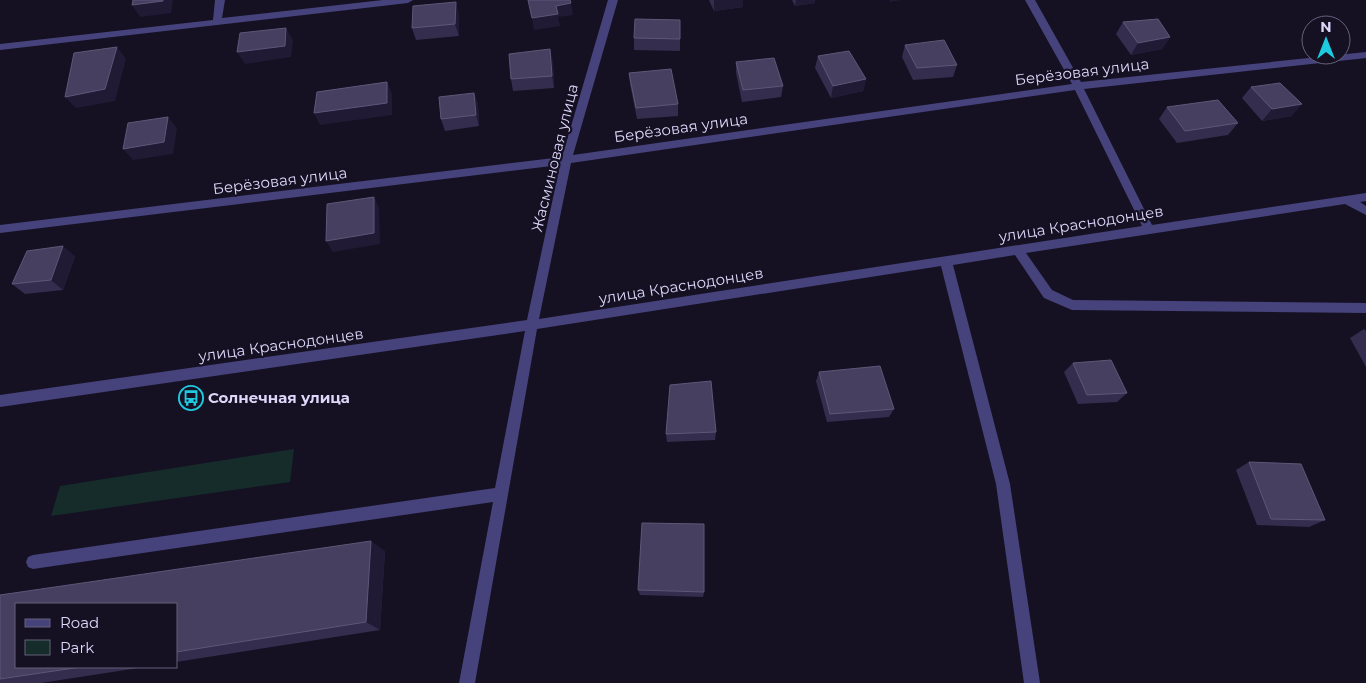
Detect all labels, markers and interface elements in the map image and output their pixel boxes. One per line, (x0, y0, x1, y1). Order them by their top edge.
north arrow (1301, 15, 1351, 65)
text: N (1320, 18, 1332, 36)
street label: Берёзовая улица (1014, 54, 1150, 89)
street label: Жасминовая улица (527, 82, 582, 234)
street label: Берёзовая улица (613, 109, 749, 146)
street label: Берёзовая улица (212, 163, 348, 198)
street label: улица Краснодонцев (996, 201, 1165, 246)
street label: улица Краснодонцев (596, 263, 765, 308)
street label: улица Краснодонцев (196, 324, 365, 366)
bus stop icon: Солнечная улица (178, 385, 204, 411)
place label: Солнечная улица (208, 388, 350, 407)
legend (15, 603, 178, 668)
text: Road (60, 613, 99, 632)
text: Park (60, 638, 94, 657)

